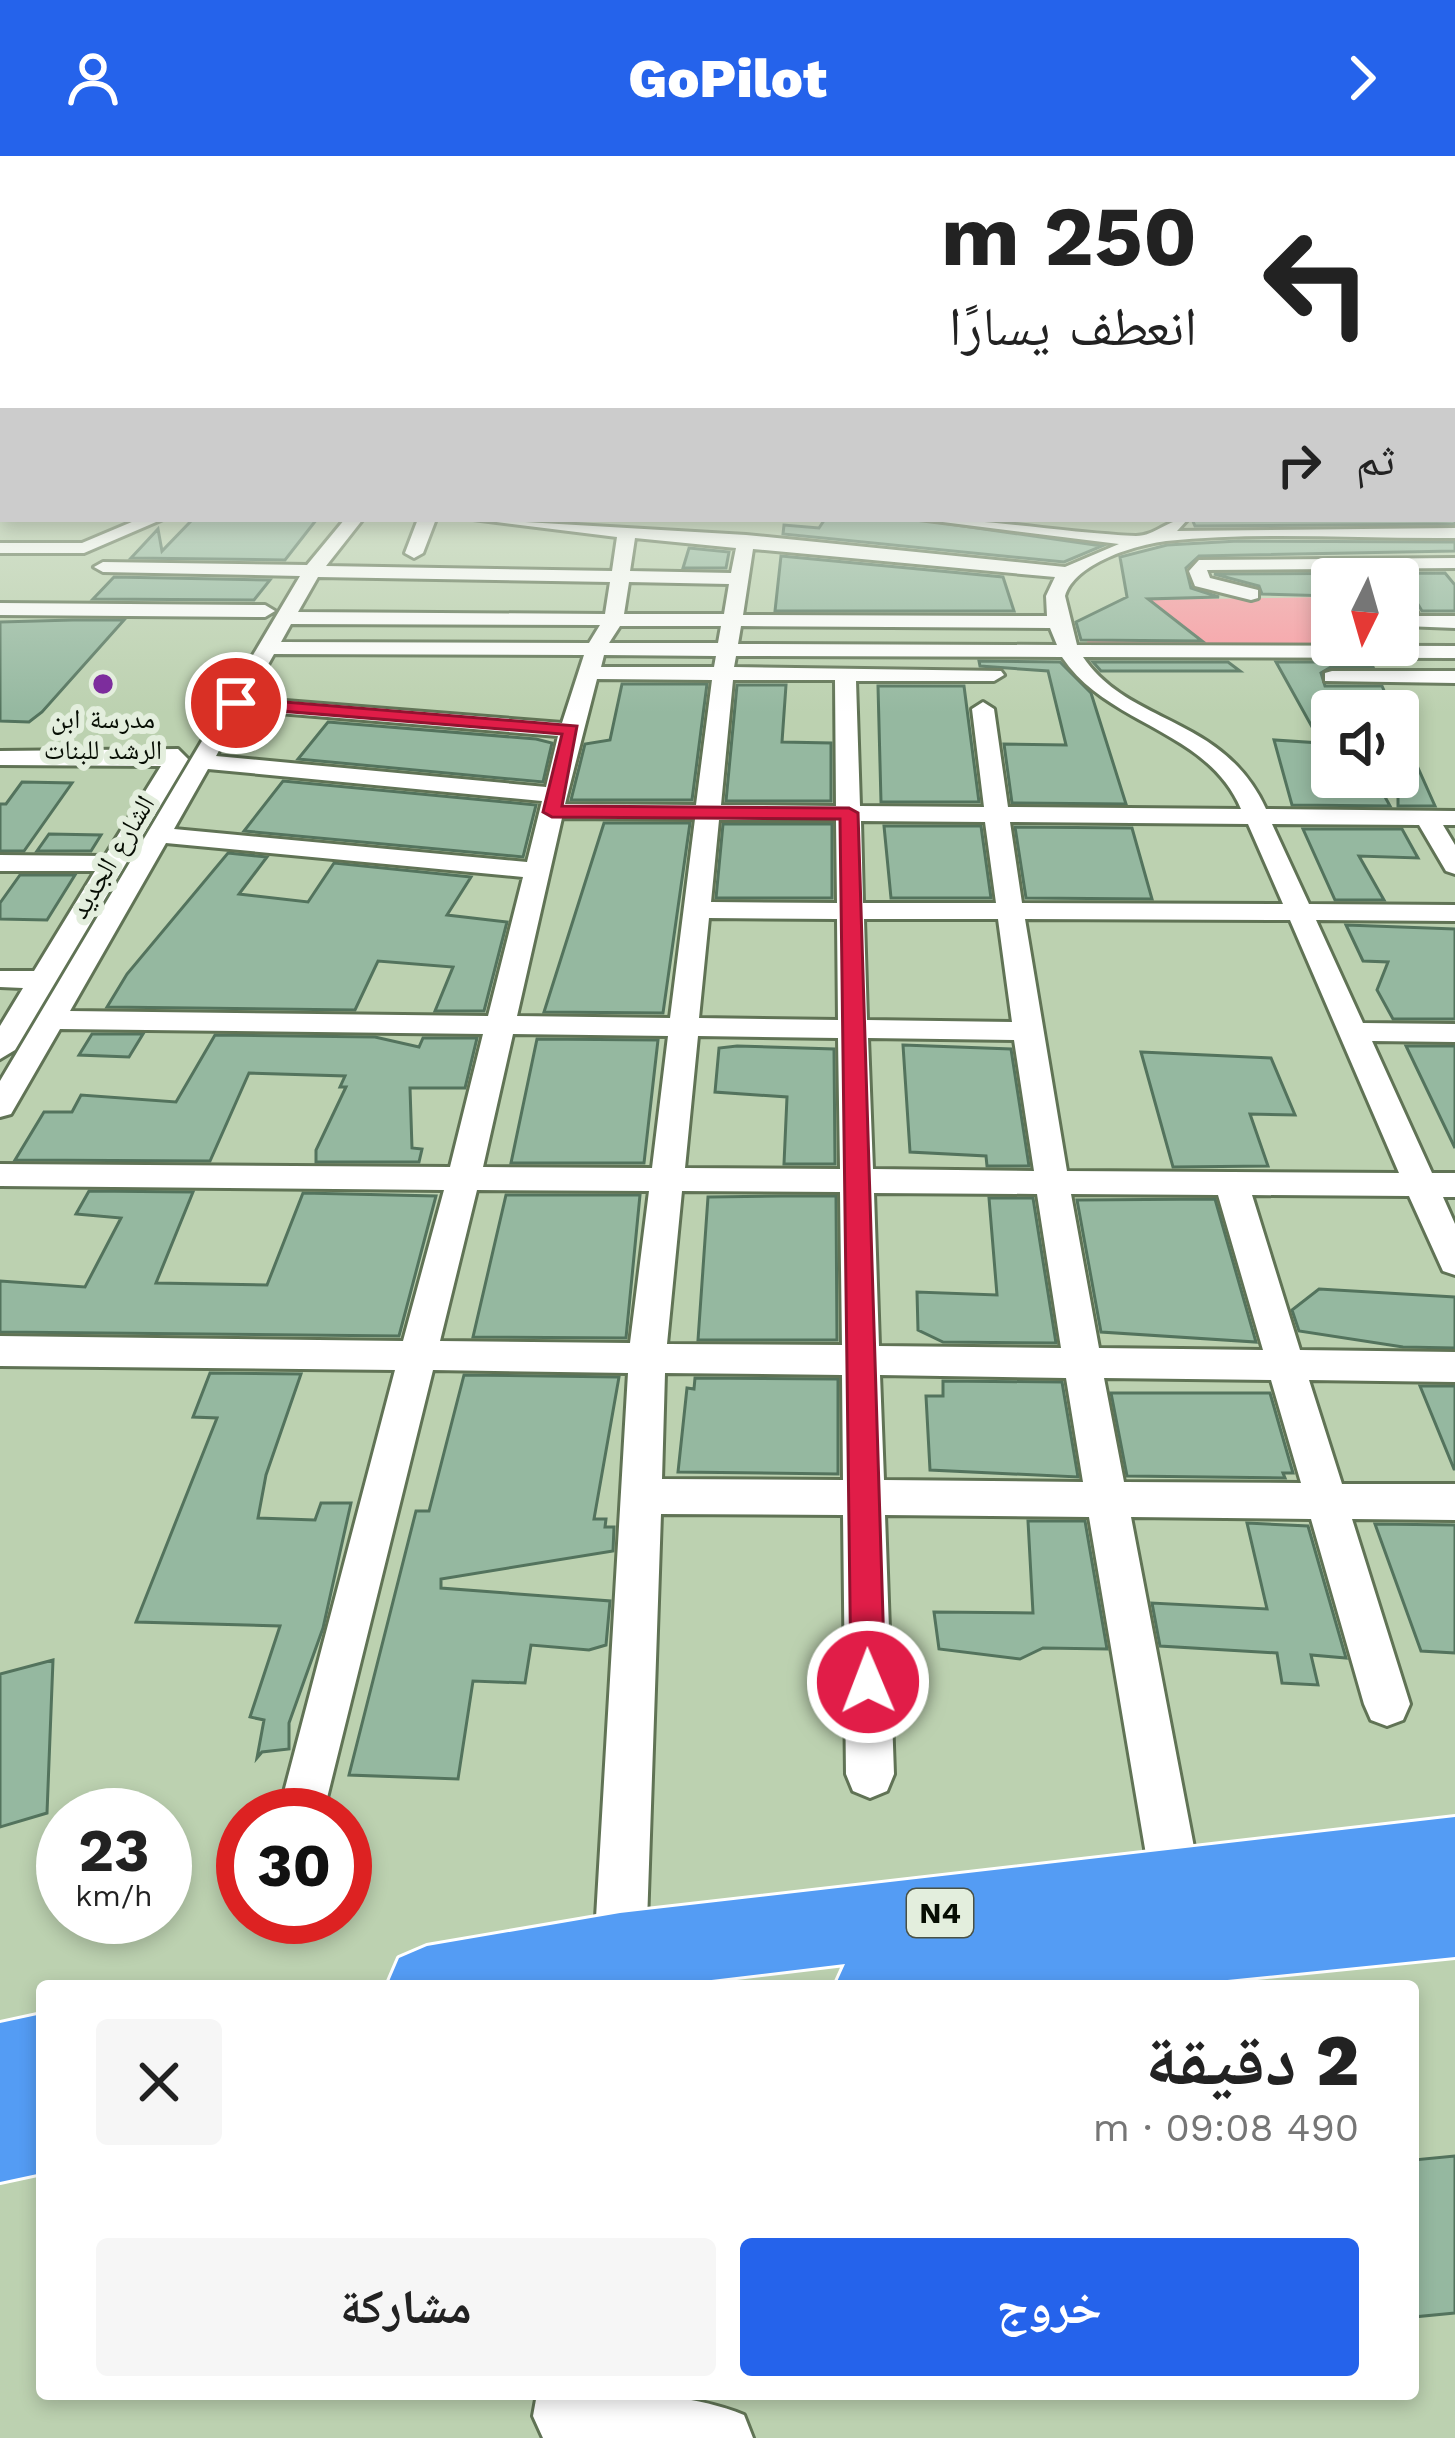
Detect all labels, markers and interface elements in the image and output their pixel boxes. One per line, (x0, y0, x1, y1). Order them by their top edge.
icon: person (60, 45, 126, 111)
icon: forward (1329, 45, 1395, 111)
text: GoPilot (628, 47, 827, 110)
text: 250 m (941, 187, 1197, 285)
icon: left (1239, 204, 1395, 360)
text: انعطف يسارًا (949, 295, 1197, 358)
icon: right (1266, 432, 1332, 498)
text: ثم (1356, 433, 1395, 486)
north arrow (1311, 558, 1419, 666)
map controls (1311, 558, 1419, 798)
pin (185, 652, 287, 754)
icon: arrive (203, 670, 269, 736)
marker: مدرسة ابن الرشد للبنات (90, 671, 116, 697)
button: sound (1311, 690, 1419, 798)
place label: مدرسة ابن الرشد للبنات (44, 703, 162, 766)
street label: الشارع الجديد (63, 790, 162, 925)
position arrow (805, 1619, 931, 1745)
speed limit sign: 30 (216, 1788, 372, 1944)
text: 23 (78, 1815, 150, 1886)
text: km/h (75, 1878, 153, 1913)
road number: N4 (907, 1889, 973, 1937)
text: 2 دقيقة (1145, 2018, 1359, 2102)
button: close (96, 2019, 222, 2145)
text: 490 m · 09:08 (1093, 2105, 1359, 2150)
button: مشاركة (96, 2238, 716, 2376)
button: خروج (740, 2238, 1359, 2376)

